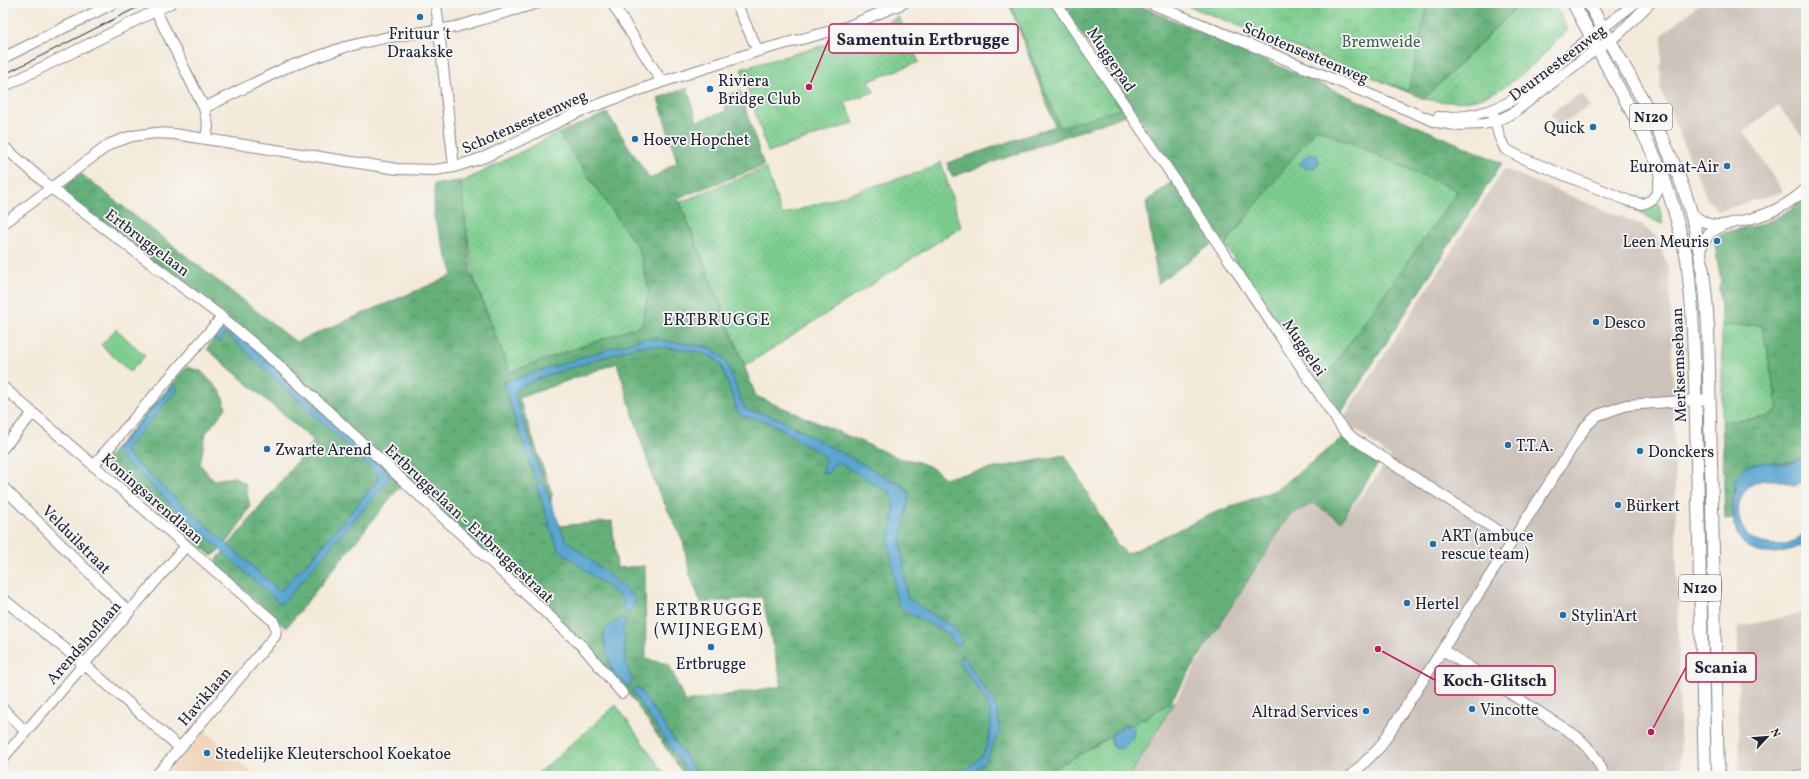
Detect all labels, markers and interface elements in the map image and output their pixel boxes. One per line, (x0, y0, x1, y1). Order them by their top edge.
marker: Frituur 't Draakske (415, 12, 425, 22)
street label: Schotensesteenweg (1239, 17, 1372, 90)
street label: Deurnesteenweg (1505, 20, 1611, 107)
street label: Muggepad (1081, 23, 1140, 97)
place label: Frituur 't Draakske (387, 24, 453, 64)
callout: Samentuin Ertbrugge (829, 24, 1018, 53)
text: Samentuin Ertbrugge (836, 29, 1010, 52)
park label: Bremweide (1341, 32, 1421, 54)
place label: Riviera Bridge Club (718, 71, 801, 111)
marker: Riviera Bridge Club (705, 84, 715, 94)
street label: Schotensesteenweg (459, 85, 591, 160)
road number: N120 (1630, 104, 1672, 130)
place label: Quick (1544, 118, 1585, 140)
marker: Quick (1588, 122, 1598, 132)
place label: Hoeve Hopchet (643, 130, 750, 152)
marker: Hoeve Hopchet (630, 134, 640, 144)
place label: Euromat-Air (1629, 157, 1719, 179)
marker: Euromat-Air (1722, 161, 1732, 171)
street label: Ertbruggelaan (100, 205, 194, 283)
place label: Leen Meuris (1623, 232, 1709, 254)
marker: Leen Meuris (1712, 236, 1722, 246)
street label: Merksemsebaan (1667, 307, 1693, 423)
district label: ERTBRUGGE (663, 309, 771, 332)
place label: Desco (1604, 313, 1646, 335)
street label: Muggelei (1276, 315, 1331, 381)
marker: Desco (1591, 317, 1601, 327)
place label: T.T.A. (1516, 436, 1553, 458)
place label: Zwarte Arend (275, 440, 372, 462)
street label: Ertbruggelaan - Ertbruggestraat (379, 440, 558, 609)
marker: T.T.A. (1503, 440, 1513, 450)
place label: Donckers (1648, 442, 1714, 464)
marker: Zwarte Arend (262, 444, 272, 454)
marker: Donckers (1635, 446, 1645, 456)
street label: Koningsarendlaan (96, 449, 208, 550)
place label: Bürkert (1626, 496, 1680, 518)
marker: Bürkert (1613, 500, 1623, 510)
street label: Velduilstraat (36, 501, 115, 580)
place label: ART (ambuce rescue team) (1441, 526, 1533, 566)
marker: ART (ambuce rescue team) (1428, 539, 1438, 549)
road number: N120 (1679, 575, 1721, 601)
place label: Hertel (1415, 594, 1459, 616)
street label: Arendshoflaan (42, 597, 127, 690)
marker: Hertel (1402, 598, 1412, 608)
district label: ERTBRUGGE (WIJNEGEM) (654, 599, 764, 642)
place label: Stylin'Art (1571, 606, 1638, 628)
marker: Stylin'Art (1558, 610, 1568, 620)
marker: Ertbrugge (706, 642, 716, 652)
callout: Scania (1686, 653, 1756, 682)
place label: Ertbrugge (676, 654, 746, 676)
text: Scania (1694, 657, 1748, 680)
street label: Haviklaan (174, 663, 237, 732)
callout: Koch-Glitsch (1435, 666, 1555, 695)
text: Koch-Glitsch (1443, 670, 1547, 693)
place label: Vincotte (1480, 700, 1539, 722)
place label: Altrad Services (1251, 702, 1358, 724)
marker: Vincotte (1467, 704, 1477, 714)
marker: Altrad Services (1361, 706, 1371, 716)
north arrow (1747, 717, 1787, 757)
text: N (1766, 726, 1783, 740)
place label: Stedelijke Kleuterschool Koekatoe (215, 744, 451, 766)
marker: Stedelijke Kleuterschool Koekatoe (202, 748, 212, 758)

